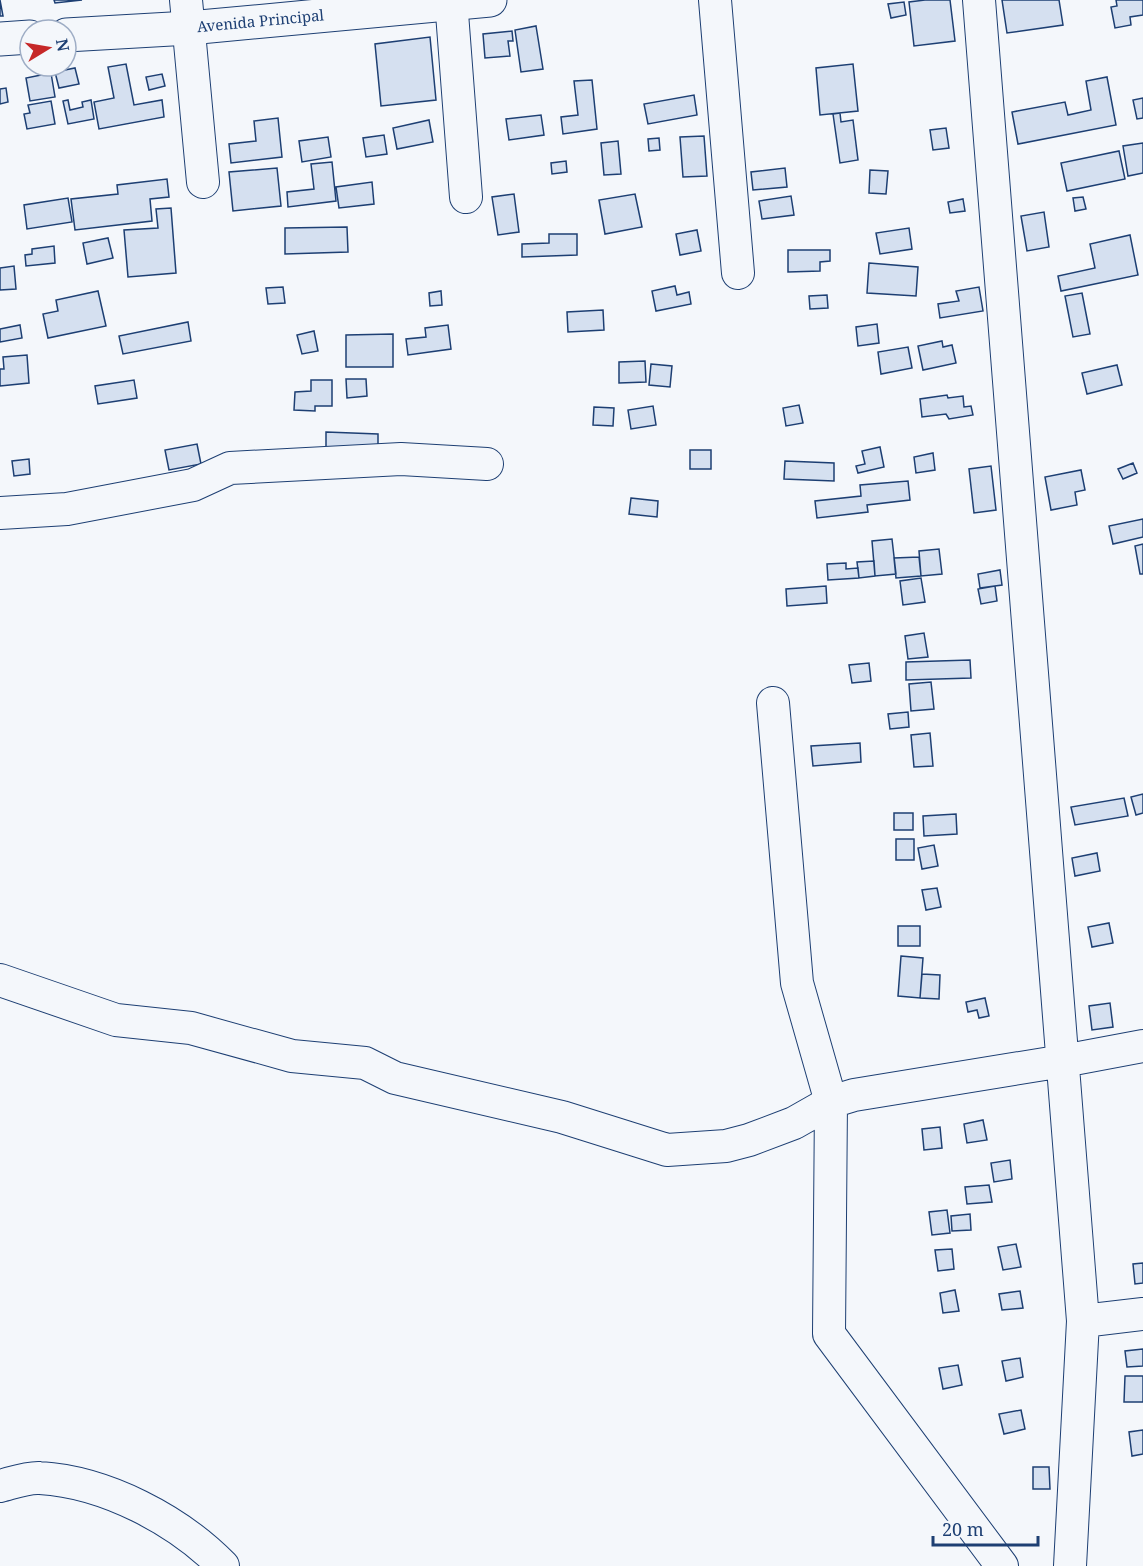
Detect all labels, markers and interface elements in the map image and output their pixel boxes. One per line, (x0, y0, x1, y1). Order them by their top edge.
street label: Avenida Principal (196, 4, 325, 36)
north arrow (18, 18, 78, 78)
text: N (51, 37, 75, 54)
scale bar (933, 1509, 1038, 1547)
text: 20 m (942, 1517, 984, 1541)

